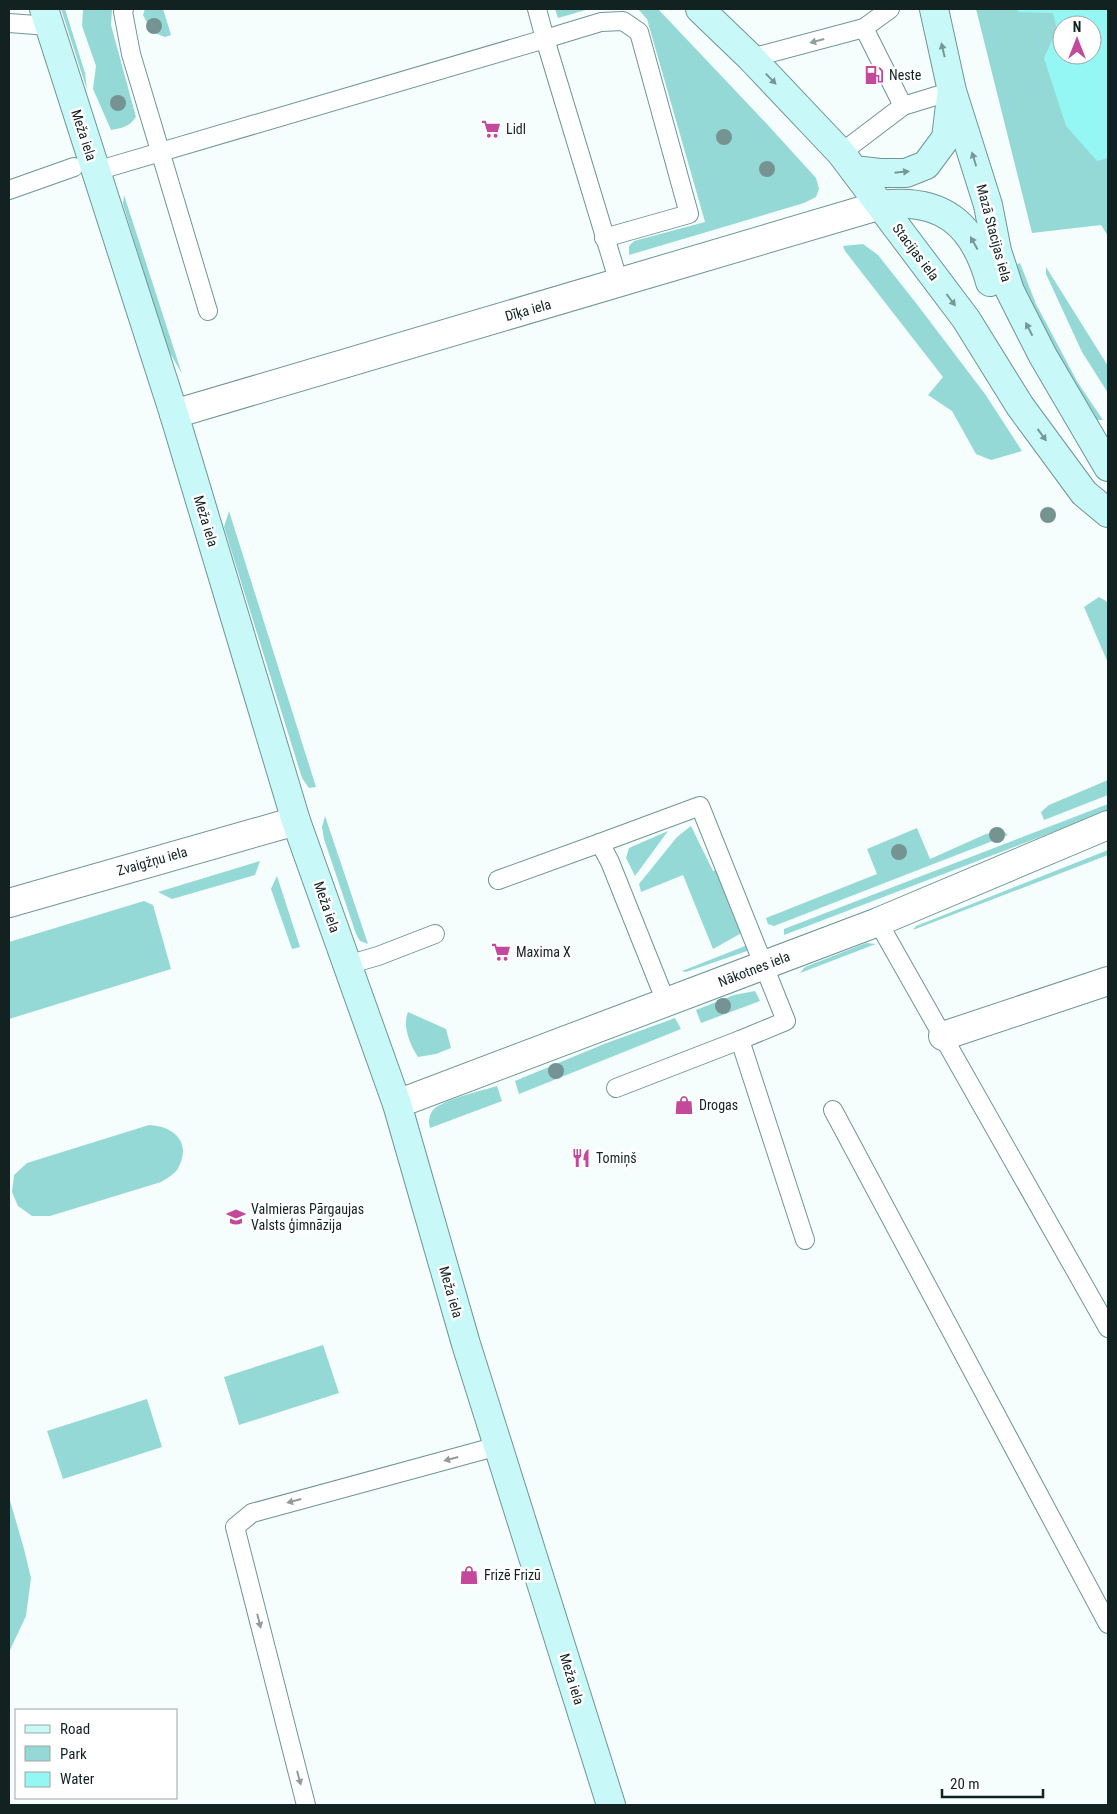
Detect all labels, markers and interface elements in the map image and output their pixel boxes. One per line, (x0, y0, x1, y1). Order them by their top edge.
north arrow (1052, 15, 1102, 65)
text: N (1073, 19, 1081, 35)
one-way arrow (809, 37, 824, 45)
one-way arrow (939, 42, 947, 57)
fuel station icon: Neste (863, 64, 885, 86)
place label: Neste (889, 67, 922, 83)
one-way arrow (765, 73, 777, 85)
street label: Meža iela (68, 107, 100, 163)
supermarket icon: Lidl (480, 118, 502, 140)
place label: Lidl (506, 121, 526, 137)
one-way arrow (970, 151, 977, 166)
one-way arrow (895, 168, 911, 176)
street label: Mazā Stacijas iela (973, 182, 1015, 284)
street label: Stacijas iela (889, 220, 943, 284)
one-way arrow (970, 236, 978, 251)
one-way arrow (946, 293, 957, 306)
street label: Dīķa iela (503, 296, 553, 325)
one-way arrow (1025, 322, 1033, 336)
one-way arrow (1036, 428, 1047, 441)
street label: Meža iela (191, 493, 221, 549)
street label: Zvaigžņu iela (115, 843, 189, 880)
street label: Meža iela (311, 879, 343, 935)
supermarket icon: Maxima X (490, 941, 512, 963)
place label: Maxima X (516, 944, 571, 960)
street label: Nākotnes iela (716, 948, 792, 990)
shop icon: Drogas (673, 1094, 695, 1116)
place label: Drogas (699, 1097, 738, 1113)
restaurant icon: Tomiņš (570, 1147, 592, 1169)
place label: Tomiņš (596, 1150, 637, 1167)
place label: Valmieras Pārgaujas Valsts ģimnāzija (251, 1201, 364, 1233)
school or university icon: Valmieras Pārgaujas Valsts ģimnāzija (225, 1206, 247, 1228)
street label: Meža iela (436, 1264, 466, 1320)
one-way arrow (444, 1455, 459, 1463)
one-way arrow (287, 1497, 302, 1505)
shop icon: Frizē Frizū (458, 1564, 480, 1586)
place label: Frizē Frizū (484, 1567, 541, 1583)
one-way arrow (255, 1613, 263, 1628)
street label: Meža iela (557, 1651, 587, 1707)
legend (15, 1709, 178, 1799)
text: Road (60, 1720, 90, 1738)
text: Park (60, 1745, 87, 1763)
scale bar (942, 1766, 1043, 1798)
text: Water (60, 1770, 95, 1788)
one-way arrow (296, 1771, 304, 1786)
text: 20 m (950, 1775, 980, 1793)

